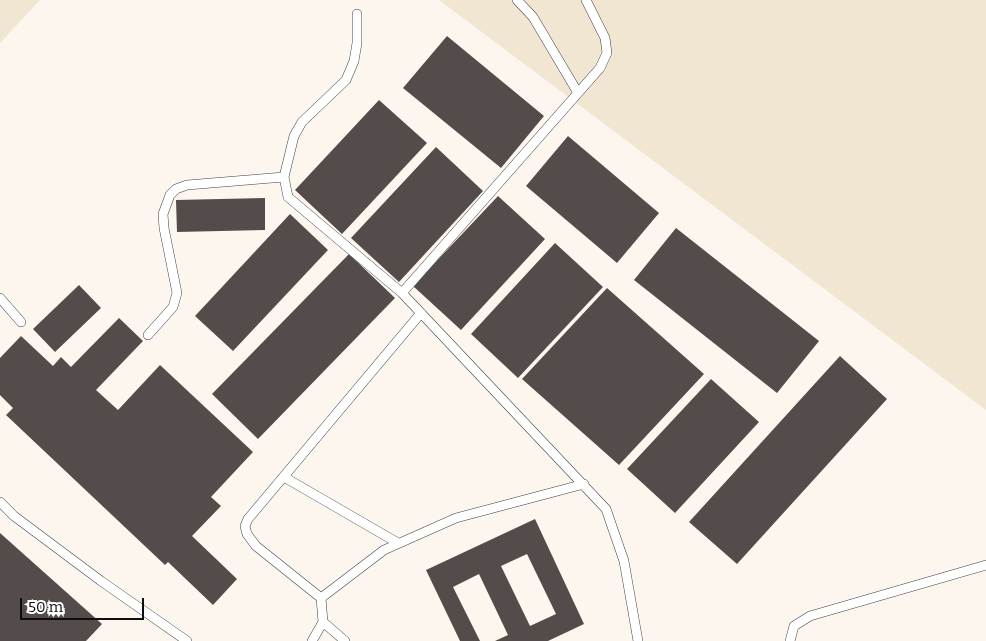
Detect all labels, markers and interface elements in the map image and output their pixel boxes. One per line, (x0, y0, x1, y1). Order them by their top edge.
scale bar (22, 588, 146, 620)
text: 50 m (28, 598, 63, 616)

